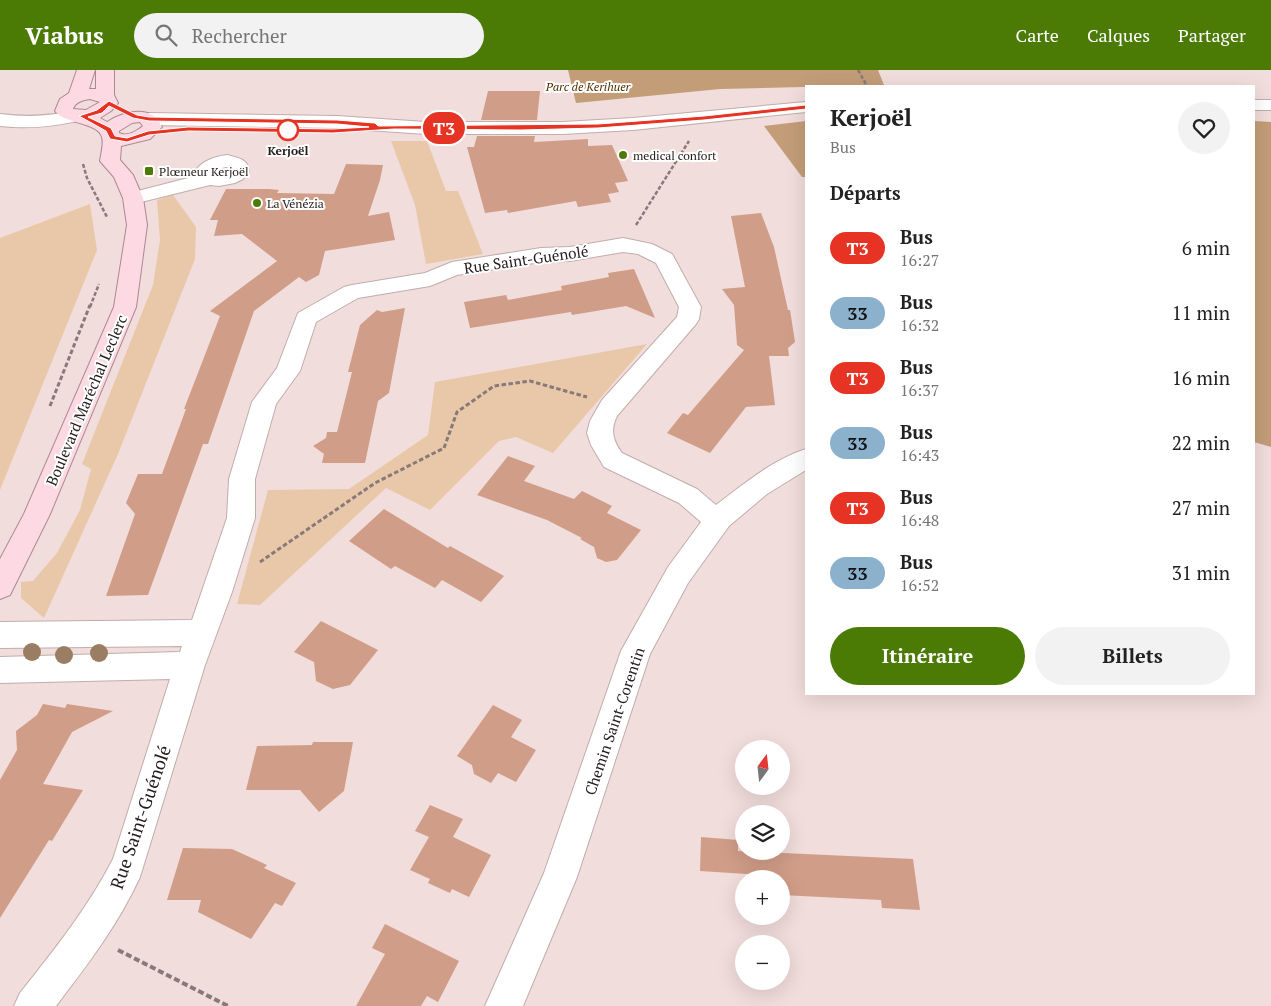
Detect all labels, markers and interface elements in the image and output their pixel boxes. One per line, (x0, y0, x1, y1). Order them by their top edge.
search box (134, 13, 484, 58)
text: Viabus (25, 19, 104, 51)
icon: search (152, 21, 180, 49)
text: Rechercher (192, 23, 287, 48)
text: Carte (1016, 23, 1059, 47)
text: Calques (1087, 23, 1150, 47)
text: Partager (1178, 23, 1246, 47)
park label: Parc de Kerihuer (545, 79, 632, 94)
text: Kerjoël (830, 101, 912, 133)
button: heart (1178, 102, 1230, 154)
line badge: T3 (422, 112, 466, 144)
text: T3 (433, 116, 455, 140)
marker: Kerjoël (277, 119, 299, 141)
text: Bus (830, 136, 856, 158)
place label: Kerjoël (267, 143, 309, 158)
place label: medical confort (633, 148, 717, 163)
marker: medical confort (617, 149, 629, 161)
place label: Plœmeur Kerjoël (159, 164, 249, 179)
marker: Plœmeur Kerjoël (143, 165, 155, 177)
text: Départs (830, 180, 901, 205)
place label: La Vénézia (267, 196, 324, 211)
marker: La Vénézia (251, 197, 263, 209)
text: Bus (900, 224, 933, 249)
text: 6 min (1182, 235, 1230, 260)
text: T3 (846, 236, 869, 260)
street label: Rue Saint-Guénolé (462, 240, 590, 278)
text: 16:27 (900, 249, 939, 271)
text: Bus (900, 289, 933, 314)
text: 11 min (1172, 300, 1230, 325)
text: 33 (847, 301, 868, 325)
street label: Boulevard Maréchal Leclerc (41, 311, 131, 489)
text: 16:32 (900, 314, 939, 336)
text: Bus (900, 354, 933, 379)
text: 16 min (1172, 365, 1230, 390)
text: T3 (846, 366, 869, 390)
text: 16:37 (900, 379, 939, 401)
text: Bus (900, 419, 933, 444)
text: 22 min (1172, 430, 1230, 455)
text: 33 (847, 431, 868, 455)
text: 16:43 (900, 444, 939, 466)
text: Bus (900, 484, 933, 509)
text: 27 min (1172, 495, 1230, 520)
text: T3 (846, 496, 869, 520)
text: 16:48 (900, 509, 939, 531)
text: Bus (900, 549, 933, 574)
text: 31 min (1172, 560, 1230, 585)
text: 33 (847, 561, 868, 585)
text: 16:52 (900, 574, 939, 596)
button: Itinéraire (830, 627, 1025, 685)
button: Billets (1035, 627, 1230, 685)
street label: Chemin Saint-Corentin (579, 644, 649, 798)
north arrow (735, 740, 790, 795)
map controls (735, 740, 790, 990)
street label: Rue Saint-Guénolé (104, 742, 176, 892)
button: layers (735, 805, 790, 860)
button: + (735, 870, 790, 925)
button: − (735, 935, 790, 990)

